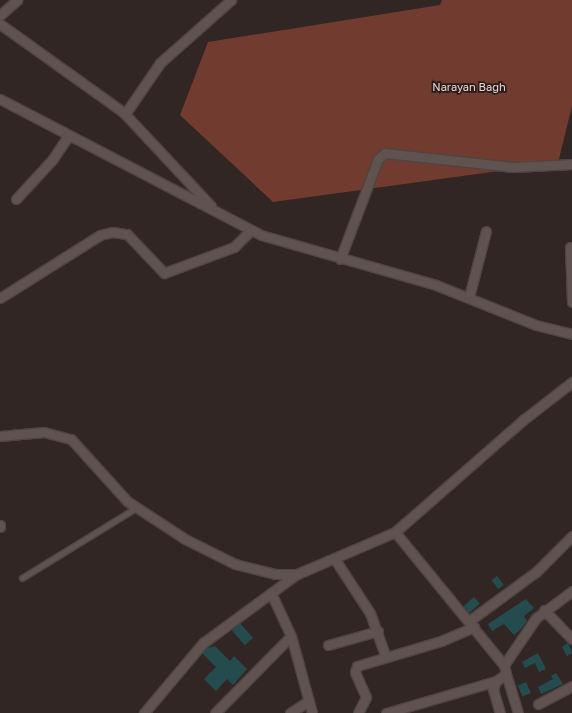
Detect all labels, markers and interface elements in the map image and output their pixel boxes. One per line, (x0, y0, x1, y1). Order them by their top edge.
park label: Narayan Bagh (432, 80, 506, 94)

